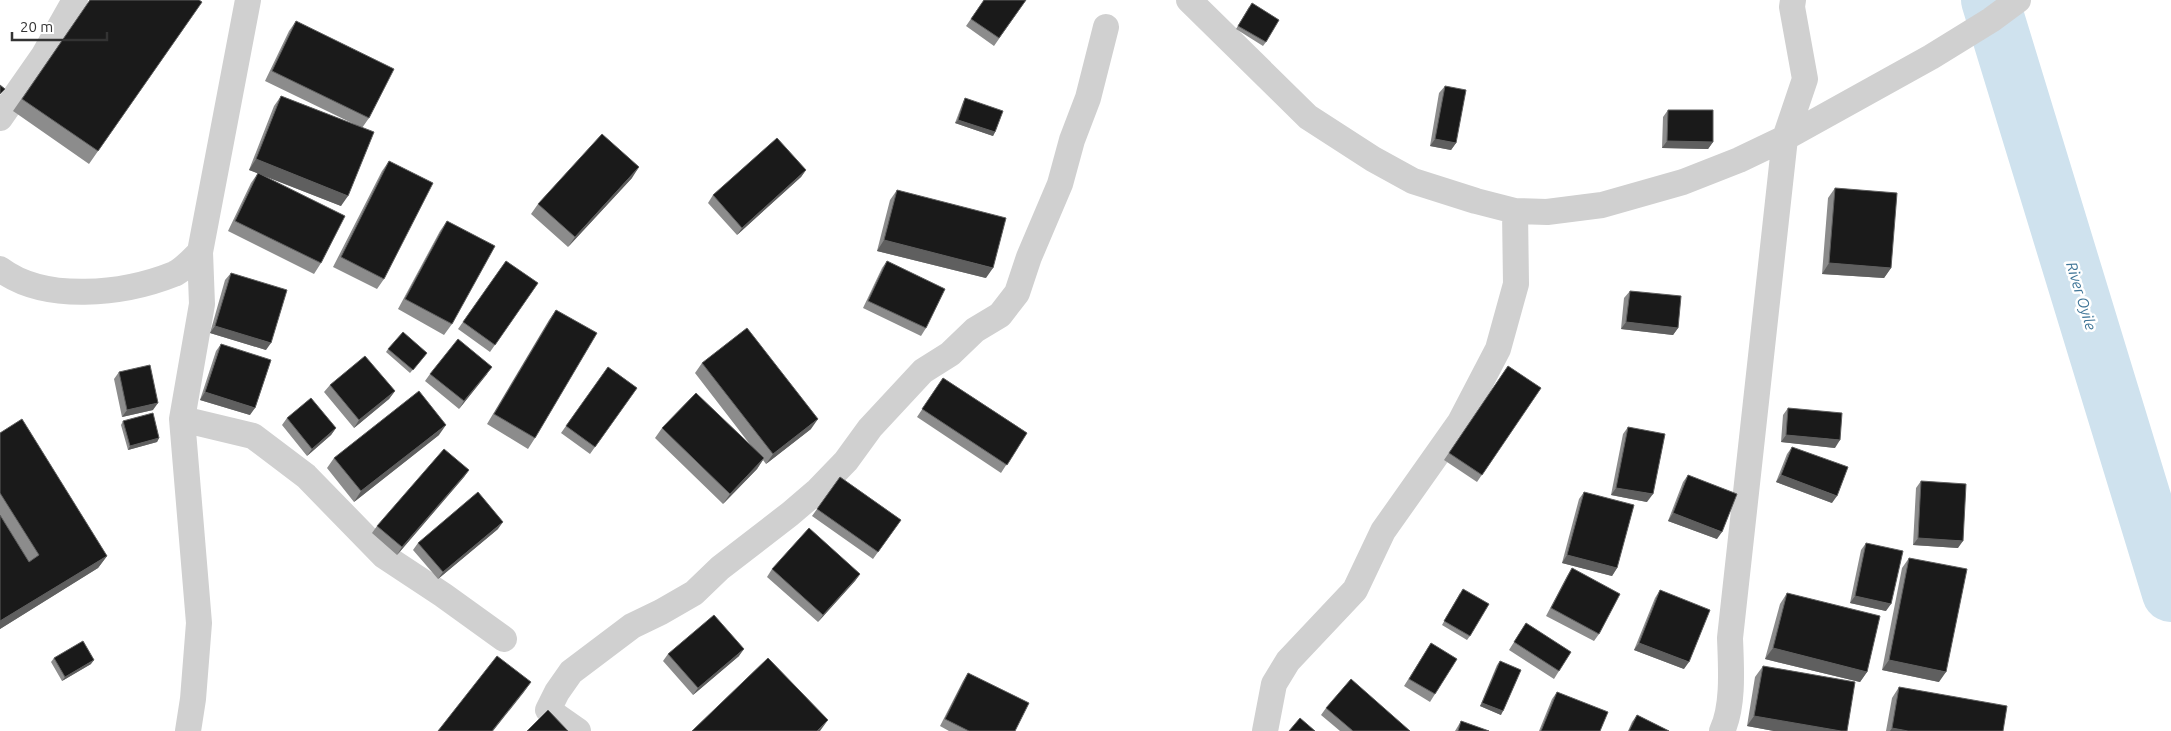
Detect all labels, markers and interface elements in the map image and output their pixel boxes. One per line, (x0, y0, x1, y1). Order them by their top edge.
scale bar (12, 10, 108, 42)
text: 20 m (20, 18, 53, 35)
water label: River Oyile (2063, 260, 2100, 333)

